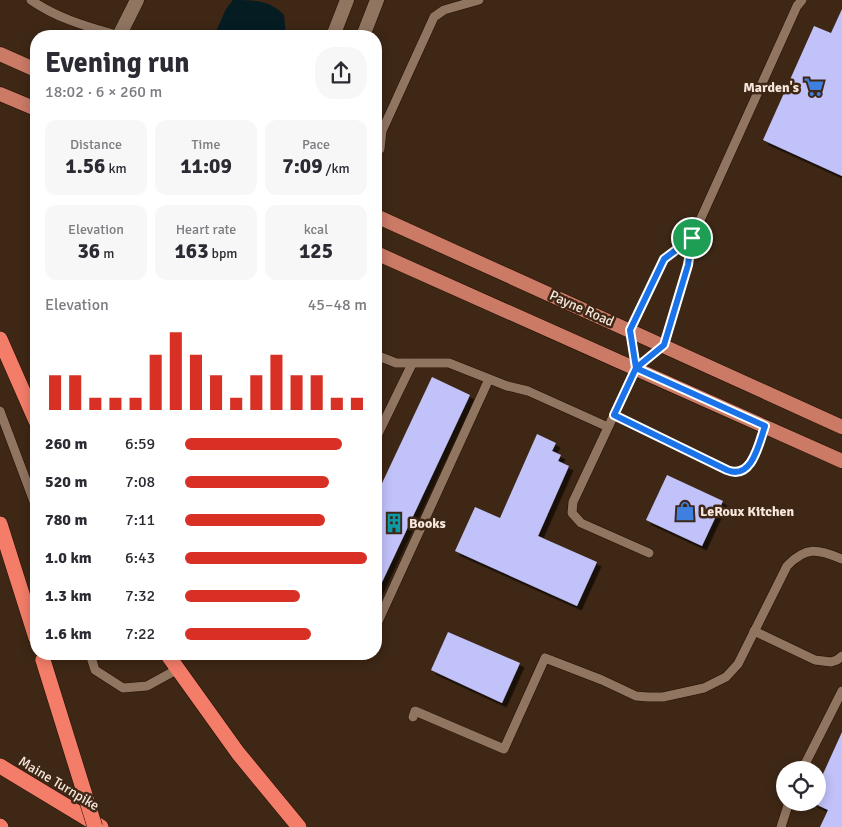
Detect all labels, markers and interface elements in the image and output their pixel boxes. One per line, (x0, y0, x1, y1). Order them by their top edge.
text: Evening run (45, 46, 190, 80)
button: share (315, 47, 367, 99)
supermarket icon: Marden's (803, 76, 825, 98)
place label: Marden's (743, 79, 799, 96)
text: 18:02 · 6 × 260 m (45, 82, 162, 102)
text: Distance (70, 136, 122, 153)
text: Time (192, 136, 220, 153)
text: Pace (302, 136, 330, 153)
text: 1.56 (65, 153, 105, 179)
text: 11:09 (180, 153, 232, 179)
text: 7:09 (282, 153, 323, 179)
text: km (105, 160, 127, 177)
text: /km (323, 160, 350, 177)
pin (671, 217, 713, 259)
text: Elevation (68, 221, 124, 238)
text: Heart rate (176, 221, 236, 238)
text: kcal (304, 221, 328, 238)
icon: arrive (678, 224, 706, 252)
text: 36 (78, 238, 100, 264)
text: 163 (174, 238, 208, 264)
text: 125 (299, 238, 333, 264)
text: m (100, 245, 114, 262)
text: bpm (208, 245, 238, 262)
street label: Payne Road (547, 287, 617, 330)
text: Elevation (45, 295, 109, 315)
text: 45–48 m (308, 295, 367, 315)
text: 260 m (45, 434, 87, 454)
text: 6:59 (125, 434, 155, 454)
text: 520 m (45, 472, 87, 492)
text: 7:08 (125, 472, 155, 492)
shop icon: LeRoux Kitchen (674, 500, 696, 522)
place label: LeRoux Kitchen (700, 503, 794, 520)
text: 780 m (45, 510, 87, 530)
text: 7:11 (125, 510, 155, 530)
building icon: Books (383, 512, 405, 534)
place label: Books (409, 515, 446, 532)
text: 1.0 km (45, 548, 92, 568)
text: 6:43 (125, 548, 155, 568)
text: 1.3 km (45, 586, 92, 606)
text: 7:32 (125, 586, 155, 606)
text: 1.6 km (45, 624, 92, 644)
text: 7:22 (125, 624, 155, 644)
street label: Maine Turnpike (15, 753, 102, 814)
map controls (776, 761, 826, 811)
button: locate (776, 761, 826, 811)

